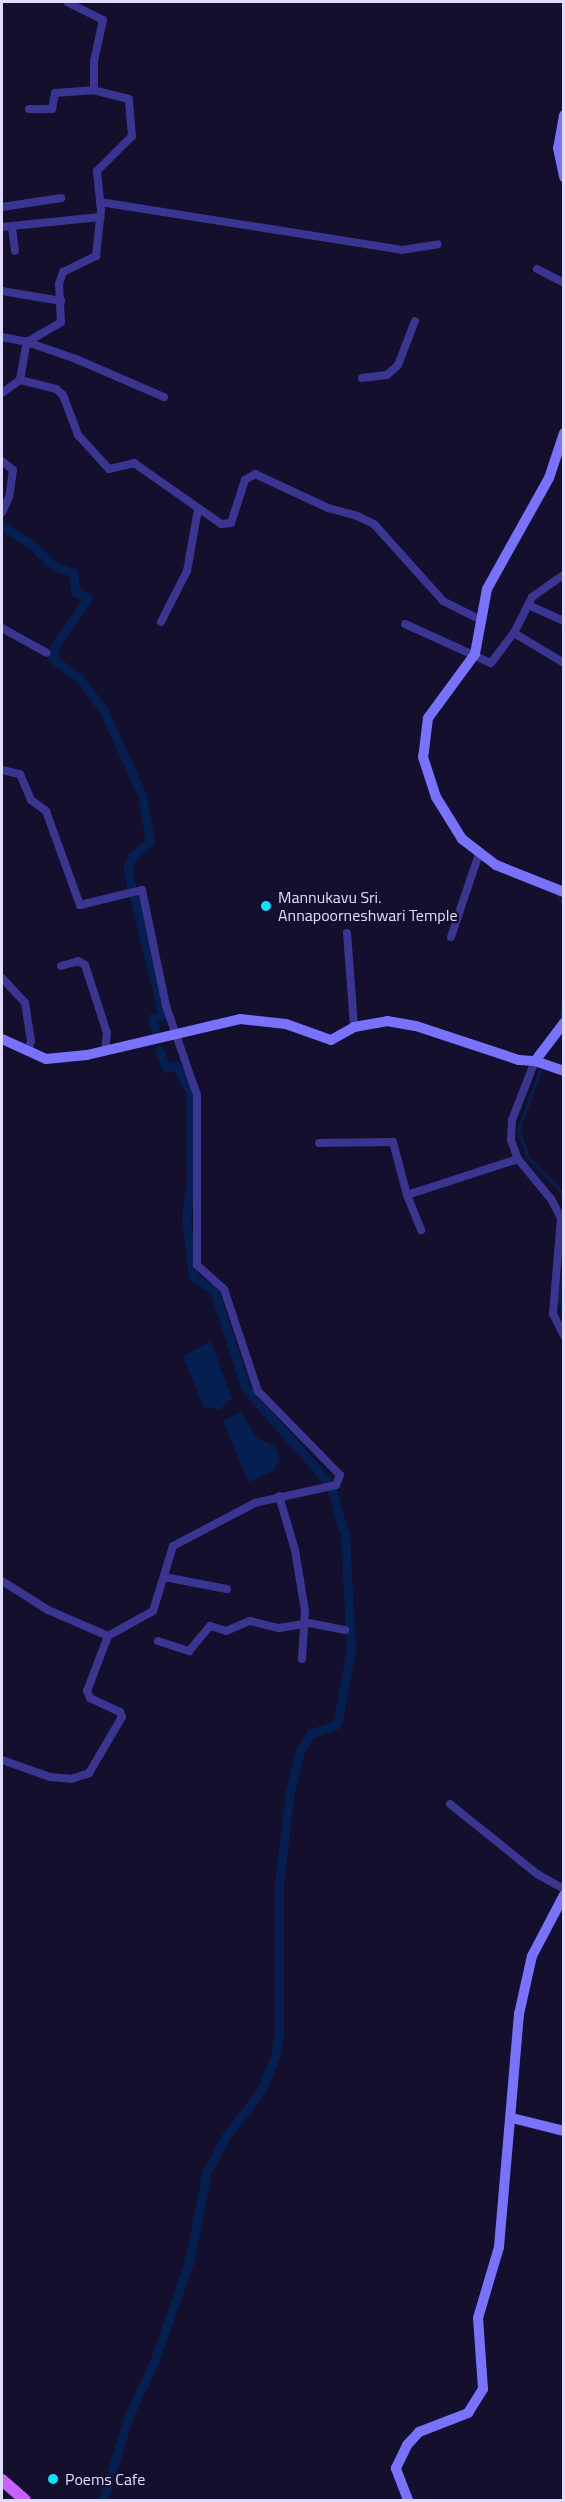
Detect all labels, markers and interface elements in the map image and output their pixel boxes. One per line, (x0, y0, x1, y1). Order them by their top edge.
place label: Mannukavu Sri. Annapoorneshwari Temple (278, 887, 458, 925)
marker: Mannukavu Sri. Annapoorneshwari Temple (259, 899, 273, 913)
place label: Poems Cafe (65, 2469, 145, 2489)
marker: Poems Cafe (46, 2472, 60, 2486)

